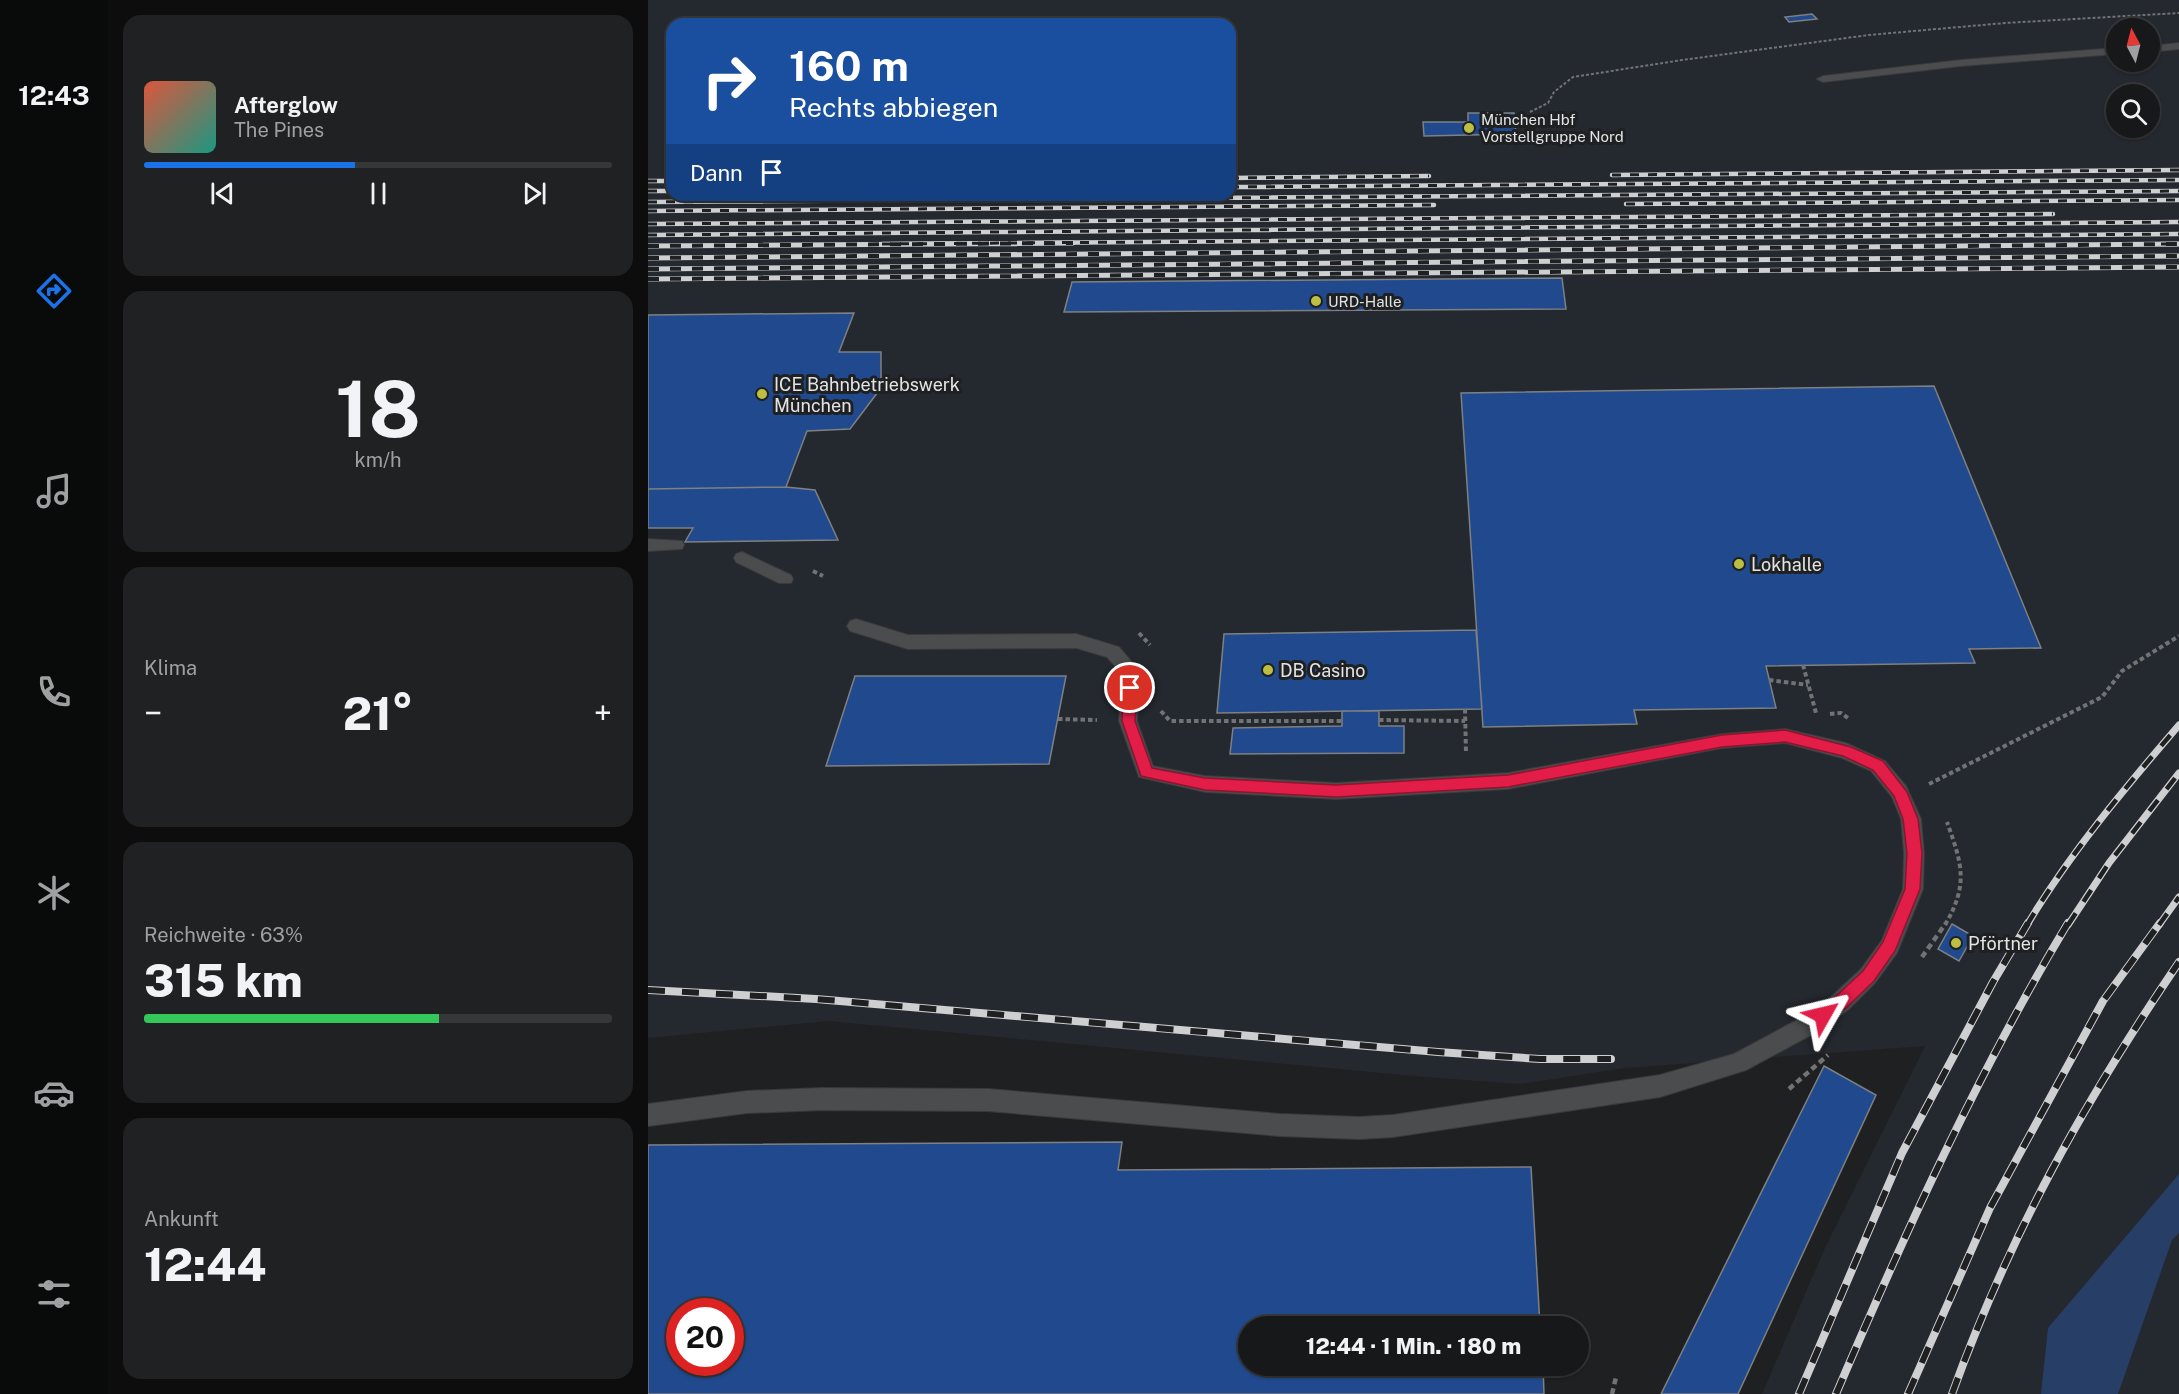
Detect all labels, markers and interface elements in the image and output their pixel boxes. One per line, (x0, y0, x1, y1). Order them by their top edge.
north arrow (2106, 18, 2160, 72)
map controls (2106, 18, 2160, 138)
text: 160 m (789, 41, 909, 90)
icon: right (690, 42, 768, 120)
text: 12:43 (18, 79, 90, 111)
button: search (2106, 84, 2160, 138)
text: Rechts abbiegen (789, 91, 998, 123)
text: Afterglow (234, 92, 338, 118)
place label: München Hbf Vorstellgruppe Nord (1481, 111, 1624, 145)
text: The Pines (234, 118, 324, 142)
marker: München Hbf Vorstellgruppe Nord (1462, 121, 1476, 135)
icon: arrive (755, 156, 788, 189)
text: Dann (690, 160, 743, 186)
icon: previous (206, 177, 239, 210)
icon: pause (362, 177, 395, 210)
icon: next (518, 177, 551, 210)
icon: directions (33, 270, 75, 312)
place label: URD-Halle (1328, 293, 1401, 310)
marker: URD-Halle (1309, 294, 1323, 308)
text: 18 (335, 363, 421, 455)
place label: ICE Bahnbetriebswerk München (774, 374, 960, 416)
marker: ICE Bahnbetriebswerk München (755, 387, 769, 401)
text: km/h (354, 448, 402, 472)
icon: music (33, 470, 75, 512)
place label: Lokhalle (1751, 554, 1822, 575)
marker: Lokhalle (1732, 557, 1746, 571)
text: Klima (144, 656, 197, 680)
place label: DB Casino (1280, 660, 1365, 681)
pin (1104, 662, 1155, 713)
marker: DB Casino (1261, 663, 1275, 677)
icon: phone (33, 671, 75, 713)
icon: arrive (1113, 671, 1146, 704)
text: 21° (343, 687, 413, 740)
text: − (144, 694, 162, 732)
text: + (594, 694, 612, 732)
icon: climate (33, 872, 75, 914)
text: Reichweite · 63% (144, 923, 303, 947)
place label: Pförtner (1968, 933, 2038, 954)
marker: Pförtner (1949, 936, 1963, 950)
text: 315 km (144, 954, 303, 1007)
position arrow (1791, 983, 1855, 1047)
icon: car (33, 1072, 75, 1114)
text: Ankunft (144, 1207, 219, 1231)
text: 12:44 (144, 1238, 266, 1291)
icon: filters (33, 1273, 75, 1315)
speed limit sign: 20 (666, 1298, 744, 1376)
text: 12:44 · 1 Min. · 180 m (1306, 1333, 1521, 1359)

